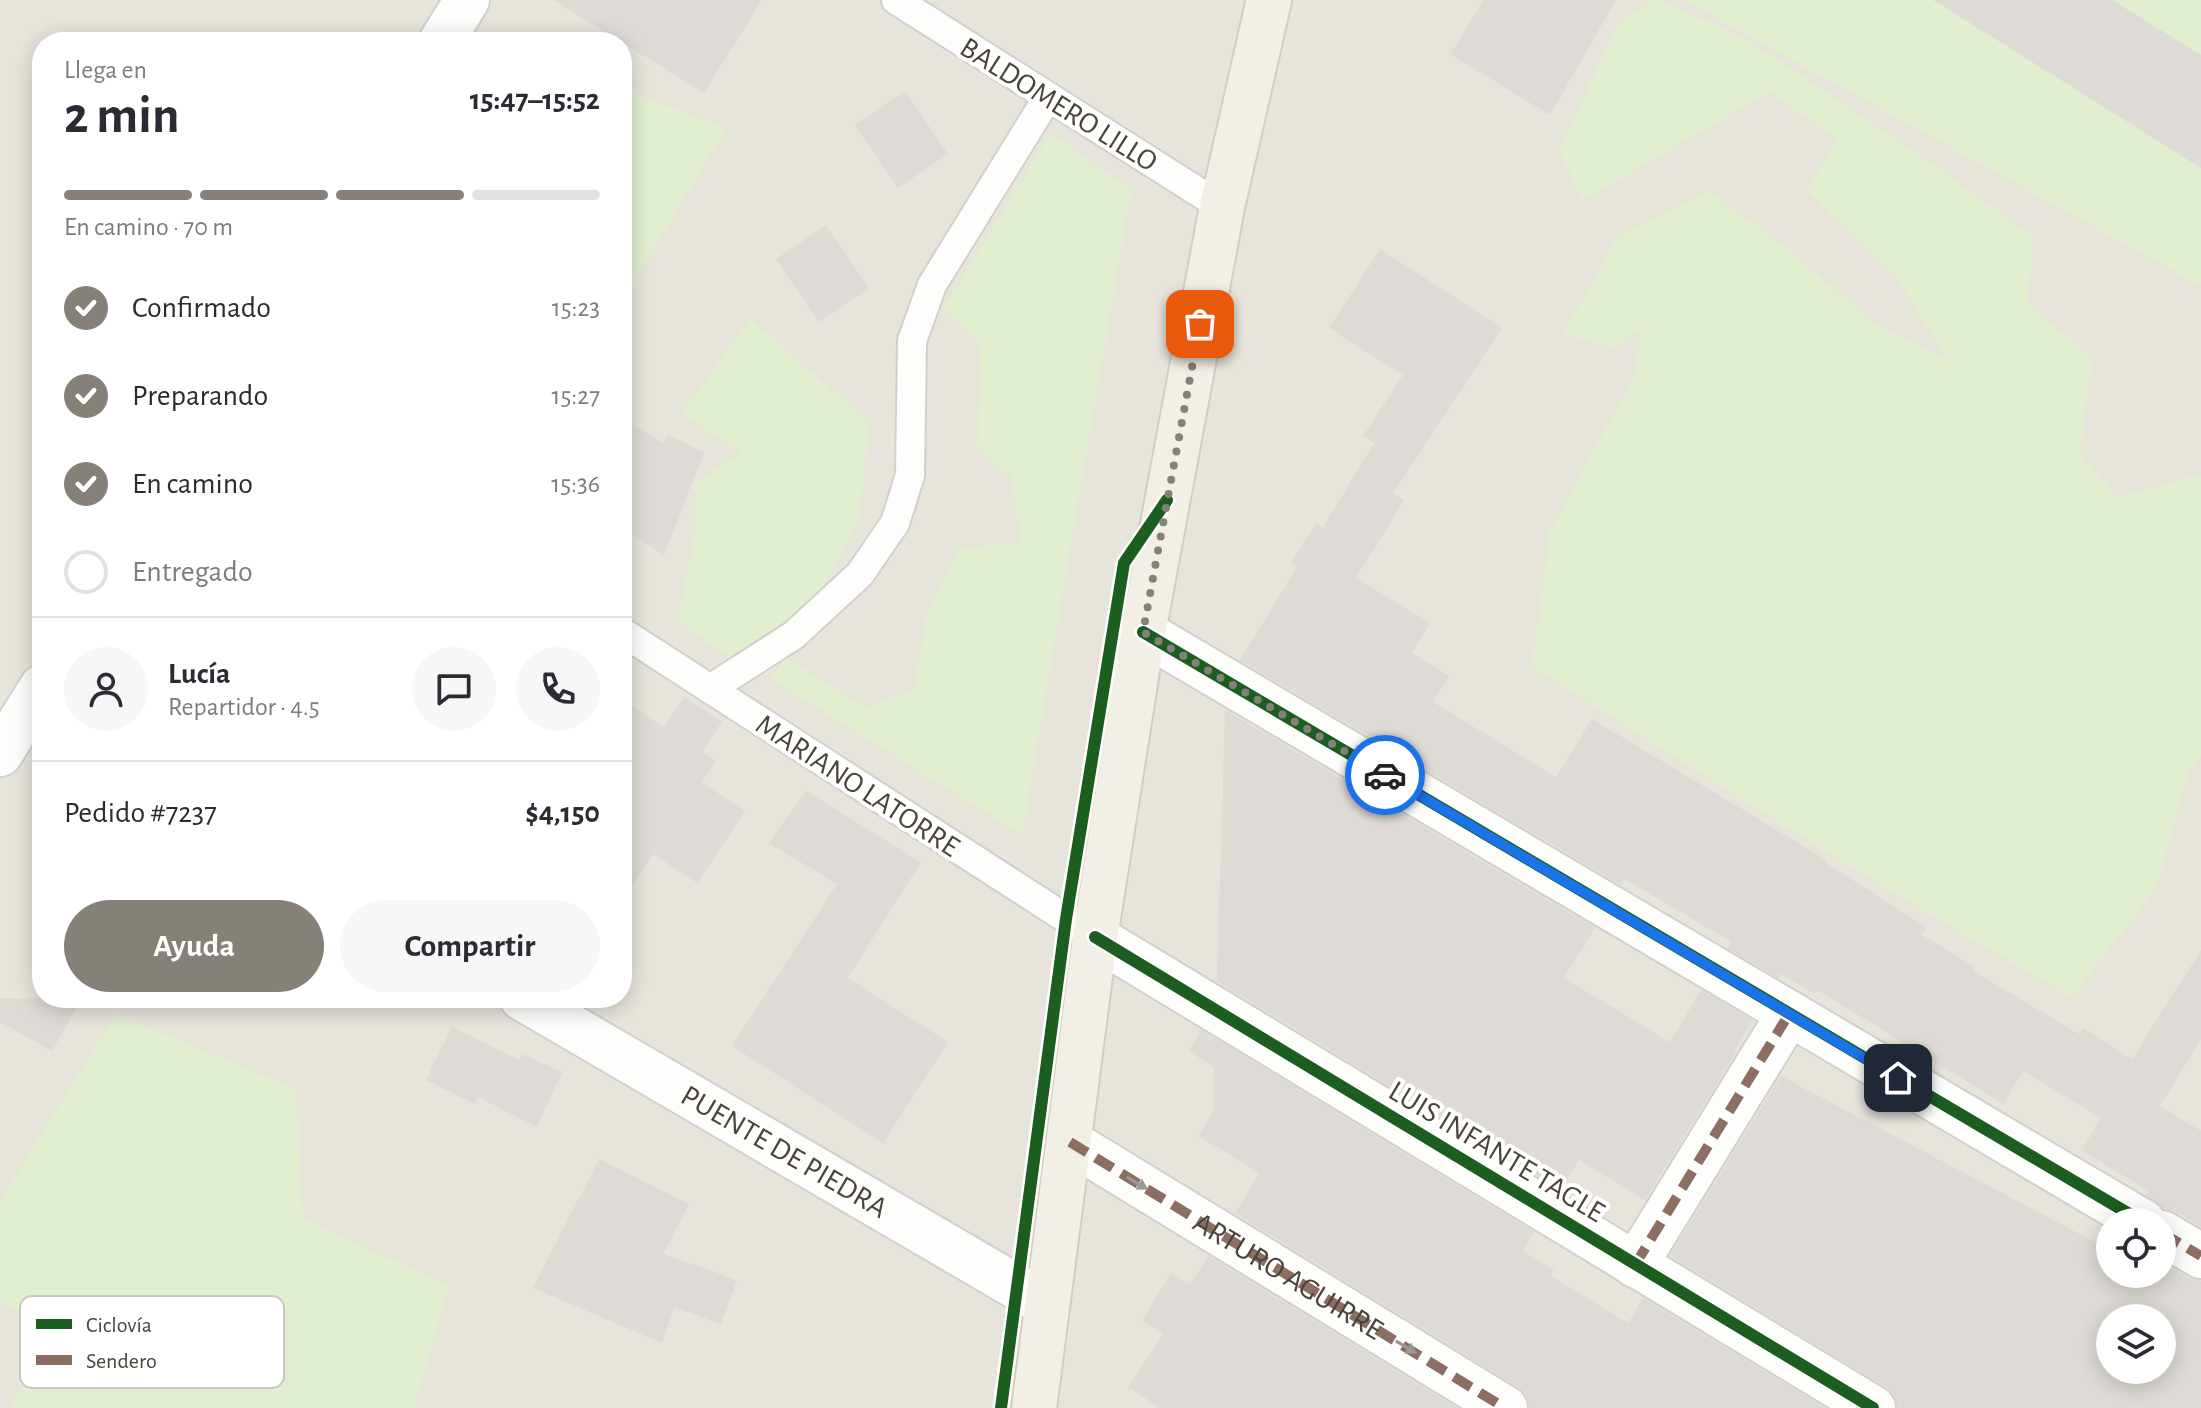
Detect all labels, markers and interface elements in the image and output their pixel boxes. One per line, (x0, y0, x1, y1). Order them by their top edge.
street label: BALDOMERO LILLO (955, 32, 1162, 178)
text: Llega en (64, 57, 147, 83)
text: 15:47–15:52 (470, 85, 600, 115)
text: 2 min (64, 90, 179, 142)
text: En camino · 70 m (64, 214, 233, 240)
icon: check (64, 286, 108, 330)
pin (1166, 290, 1234, 358)
text: Confirmado (132, 293, 271, 323)
text: 15:23 (552, 295, 600, 321)
icon: bag (1178, 302, 1222, 346)
icon: check (64, 374, 108, 418)
text: Preparando (132, 381, 268, 411)
text: 15:27 (552, 383, 600, 409)
icon: check (64, 462, 108, 506)
text: En camino (132, 469, 253, 499)
text: 15:36 (551, 471, 600, 497)
text: Entregado (132, 557, 253, 587)
button: person (64, 647, 148, 731)
button: chat (412, 647, 496, 731)
button: phone (516, 647, 600, 731)
text: Lucía (168, 659, 230, 689)
text: Repartidor · 4.5 (168, 694, 320, 720)
street label: MARIANO LATORRE (751, 709, 964, 863)
courier (1345, 735, 1425, 815)
icon: car (1363, 753, 1407, 797)
text: Pedido #7237 (64, 798, 217, 828)
text: $4,150 (525, 798, 600, 828)
button: Ayuda (64, 900, 324, 992)
button: Compartir (340, 900, 600, 992)
pin (1864, 1044, 1932, 1112)
icon: home (1876, 1056, 1920, 1100)
street label: LUIS INFANTE TAGLE (1383, 1076, 1610, 1228)
street label: PUENTE DE PIEDRA (676, 1080, 892, 1224)
one-way arrow (1126, 1175, 1148, 1189)
street label: ARTURO AGUIRRE (1188, 1207, 1388, 1346)
map controls (2096, 1208, 2176, 1384)
button: locate (2096, 1208, 2176, 1288)
legend (20, 1296, 284, 1388)
button: layers (2096, 1304, 2176, 1384)
text: Ciclovía (86, 1314, 152, 1336)
one-way arrow (1395, 1340, 1417, 1354)
text: Sendero (86, 1350, 157, 1372)

